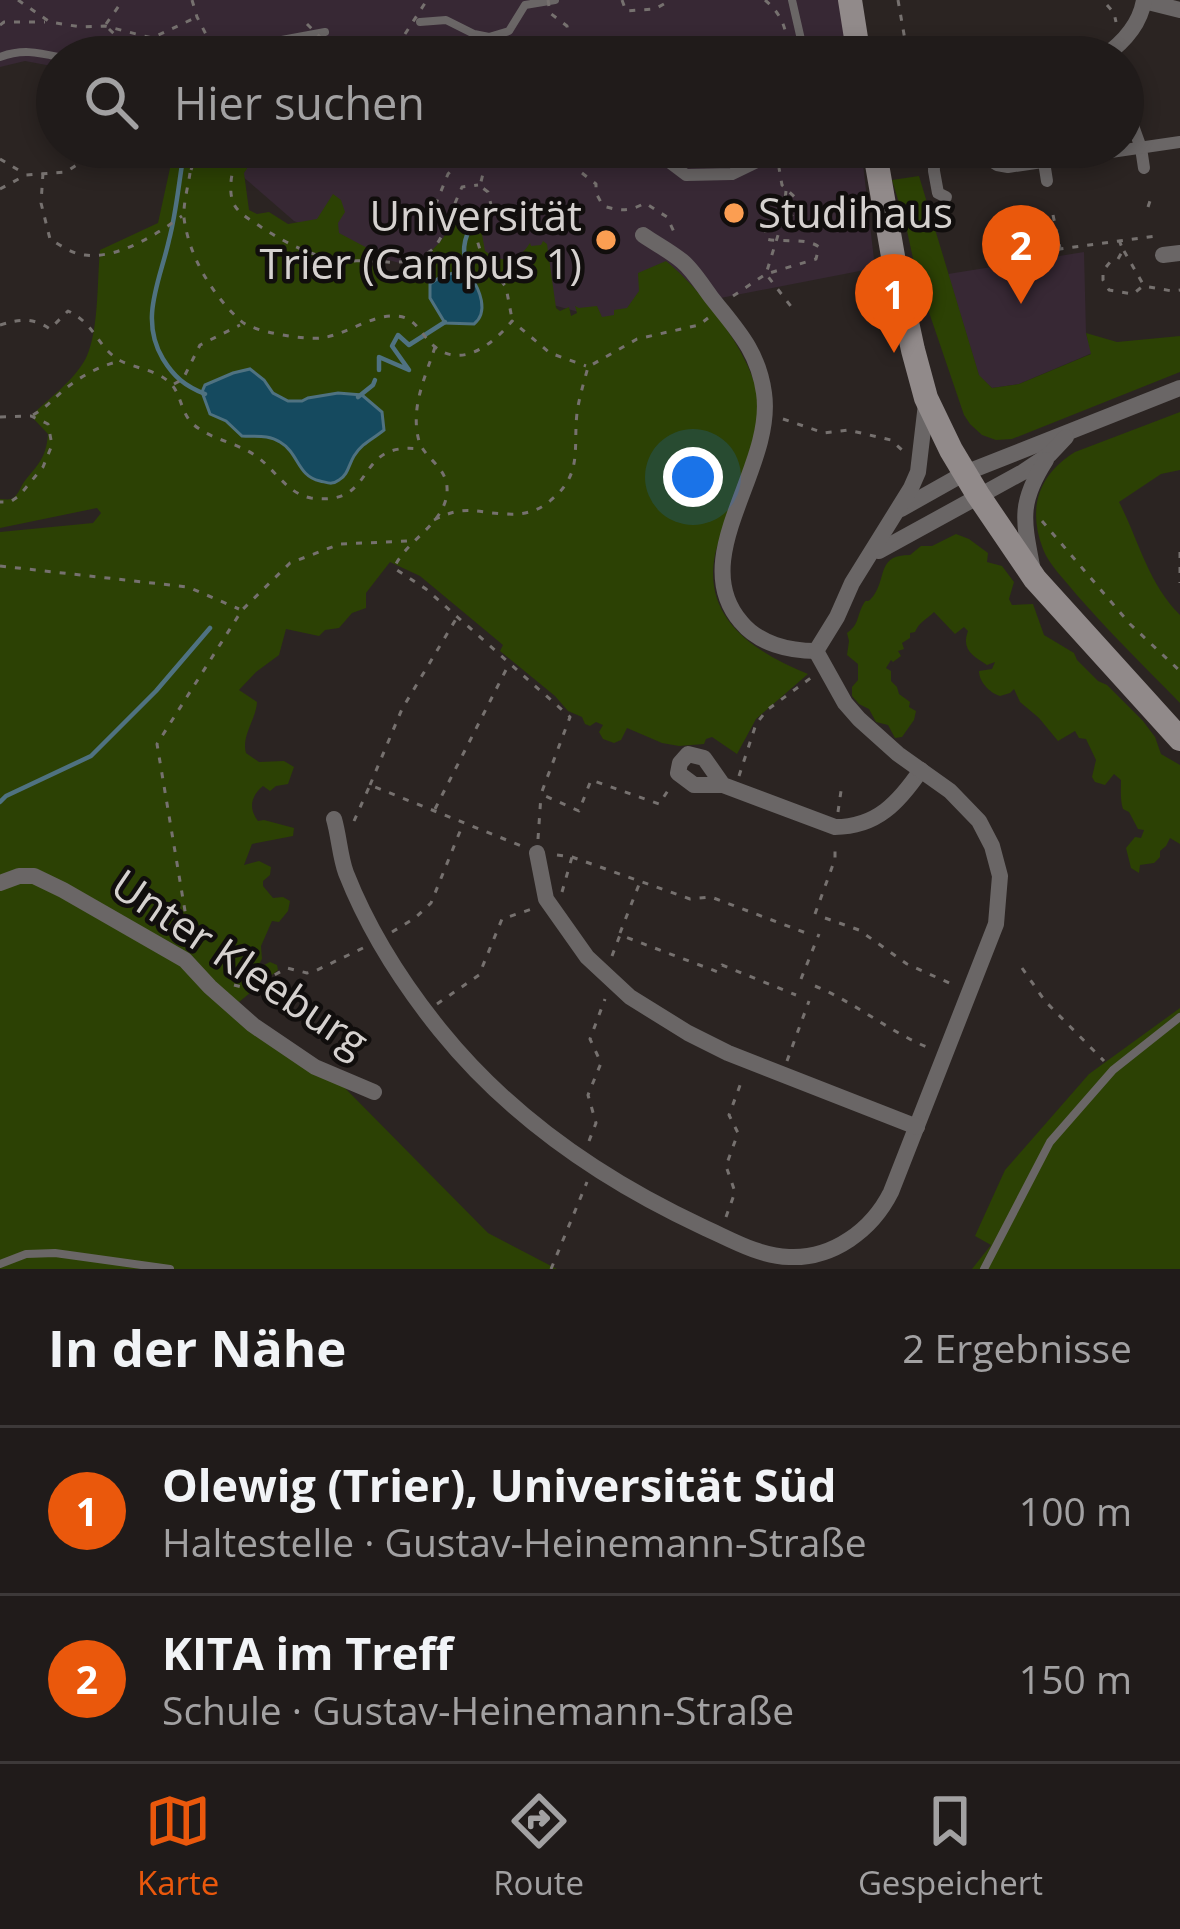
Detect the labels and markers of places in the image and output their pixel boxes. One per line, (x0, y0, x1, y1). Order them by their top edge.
place label: Studihaus (758, 183, 953, 240)
place label: Universität Trier (Campus 1) (260, 186, 582, 291)
marker: Studihaus (721, 200, 747, 226)
pin: 2 (982, 205, 1060, 304)
marker: Universität Trier (Campus 1) (593, 227, 619, 253)
pin: 1 (855, 254, 933, 353)

